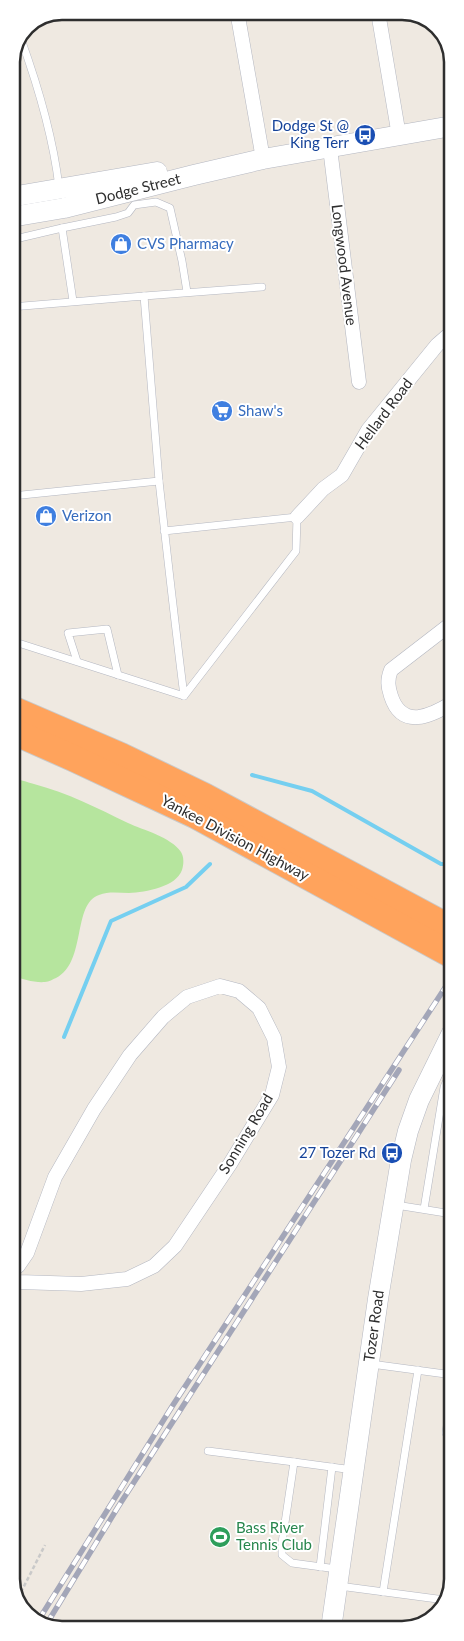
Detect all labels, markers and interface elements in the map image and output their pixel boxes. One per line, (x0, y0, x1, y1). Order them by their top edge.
place label: Dodge St @ King Terr (272, 116, 350, 151)
bus stop icon: Dodge St @ King Terr (353, 123, 377, 147)
street label: Dodge Street (93, 169, 183, 207)
street label: Longwood Avenue (329, 203, 361, 327)
shop icon: CVS Pharmacy (109, 232, 133, 256)
place label: CVS Pharmacy (137, 234, 234, 252)
street label: Hellard Road (351, 374, 416, 453)
supermarket icon: Shaw's (210, 399, 234, 423)
place label: Shaw's (238, 401, 283, 419)
shop icon: Verizon (34, 504, 58, 528)
place label: Verizon (62, 506, 112, 524)
street label: Yankee Division Highway (158, 790, 313, 884)
street label: Sonning Road (214, 1090, 276, 1177)
bus stop icon: 27 Tozer Rd (380, 1141, 404, 1165)
place label: 27 Tozer Rd (299, 1143, 376, 1161)
street label: Tozer Road (359, 1289, 387, 1363)
place label: Bass River Tennis Club (236, 1518, 312, 1553)
sports icon: Bass River Tennis Club (208, 1525, 232, 1549)

